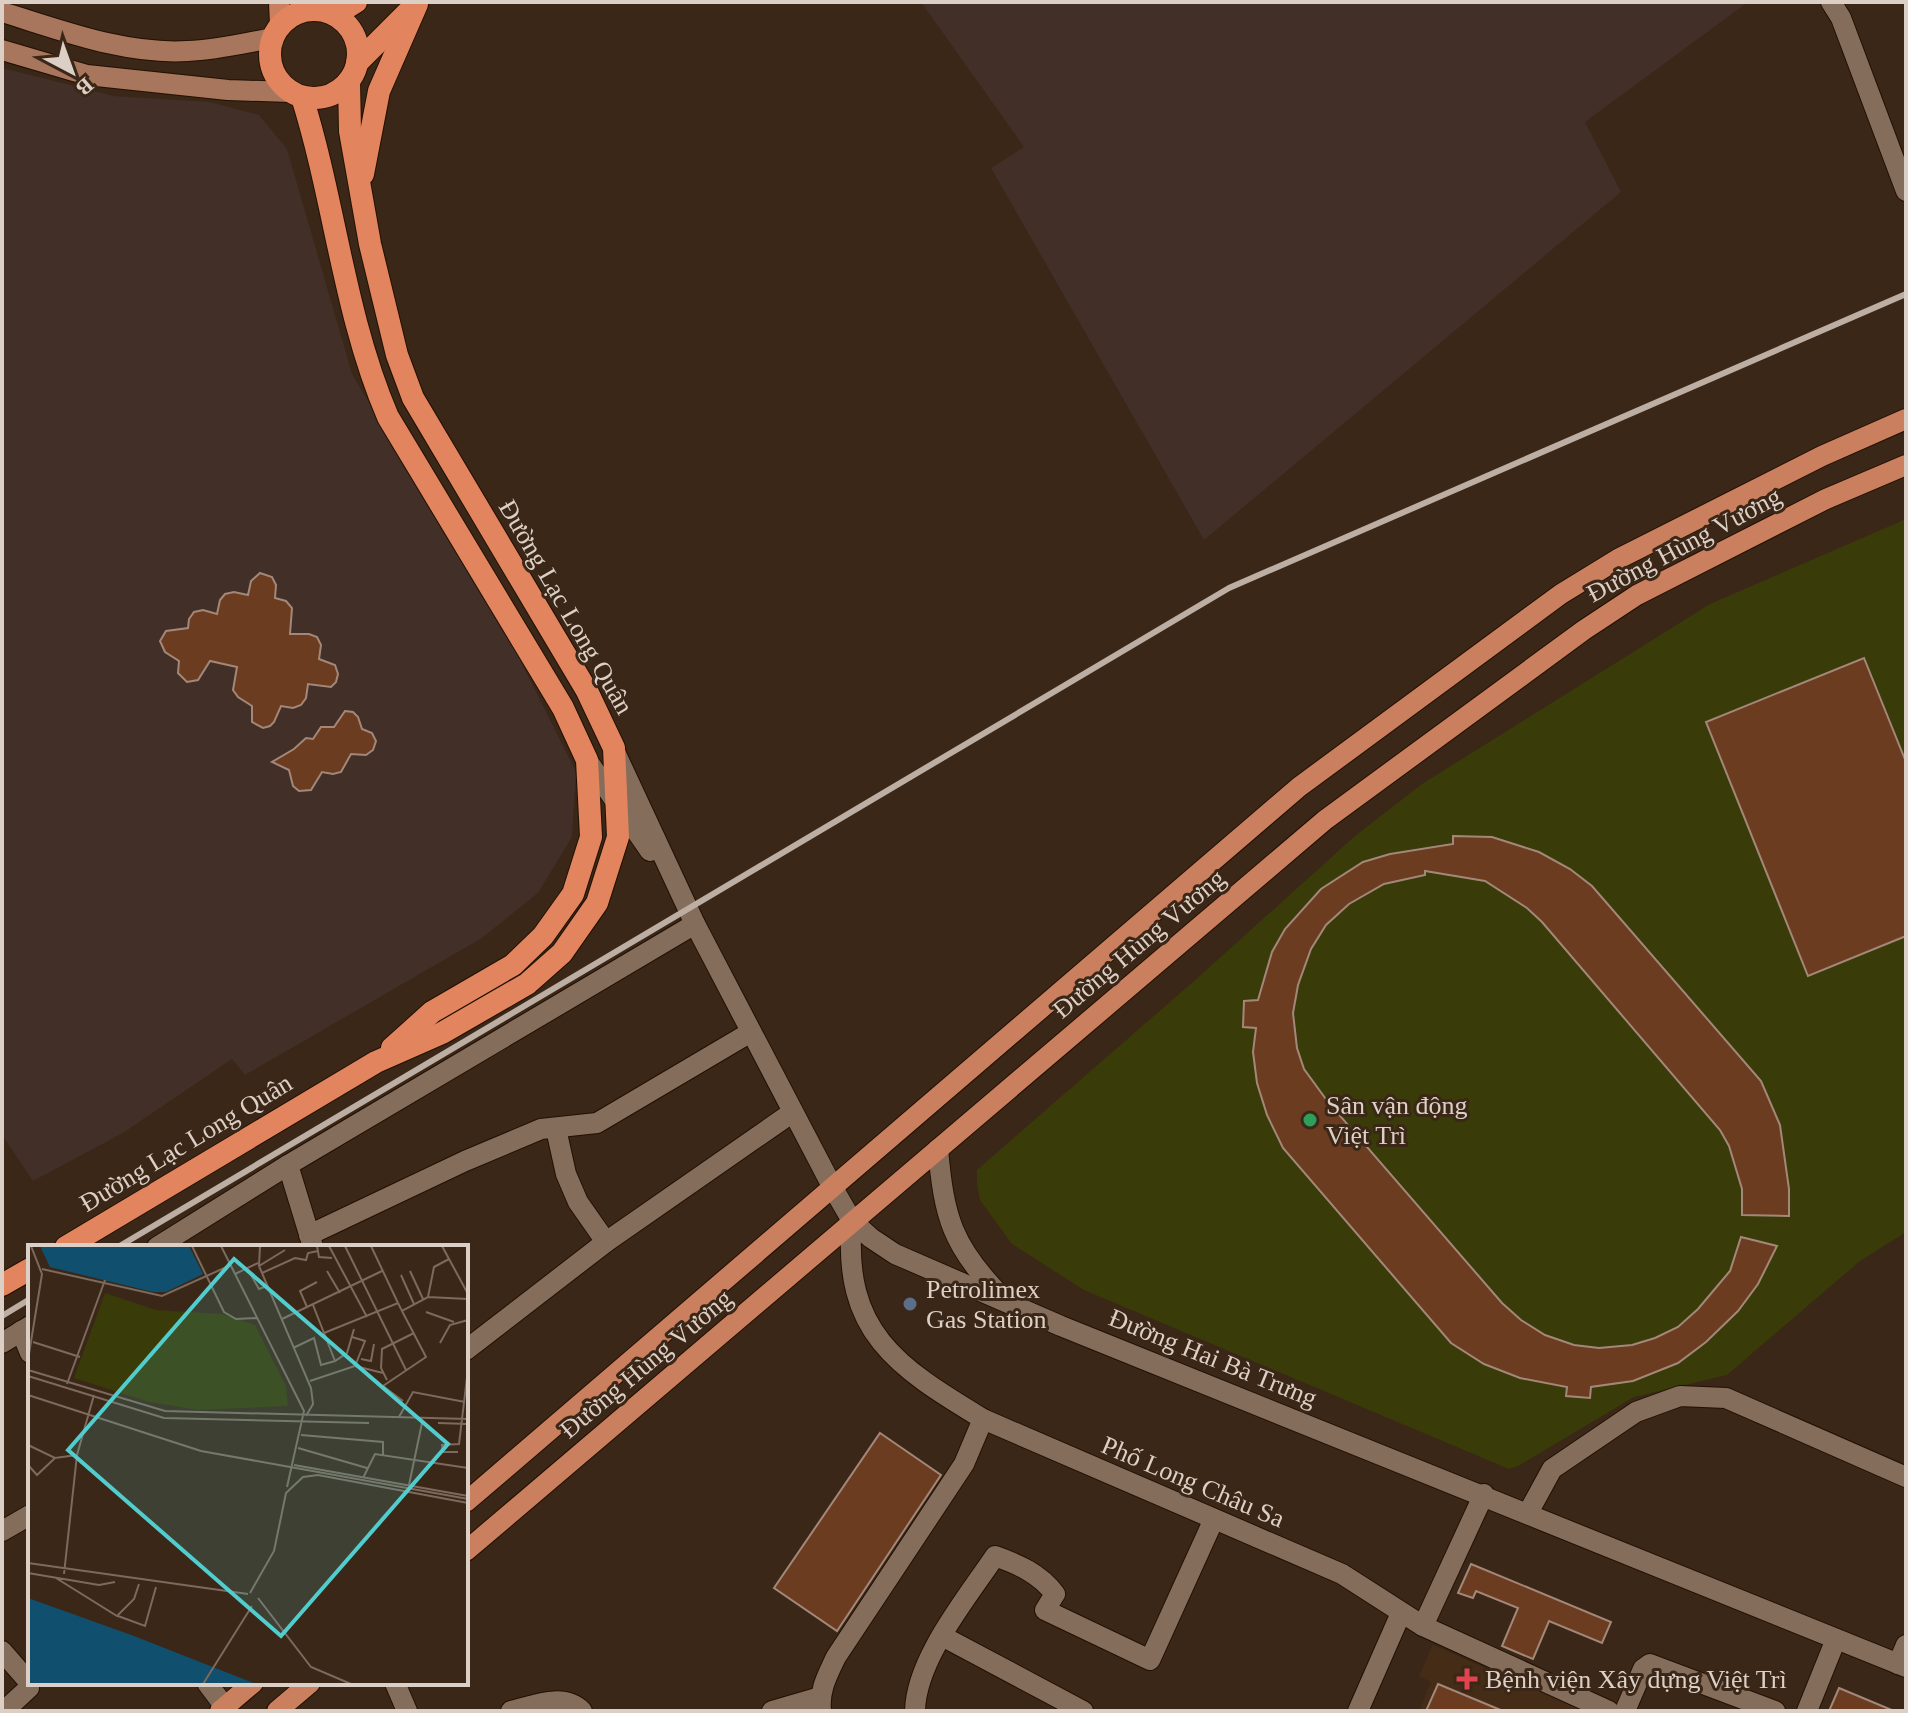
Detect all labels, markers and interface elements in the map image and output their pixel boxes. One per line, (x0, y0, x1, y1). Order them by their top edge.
north arrow (32, 32, 112, 112)
text: B (71, 72, 99, 101)
street label: Đường Hùng Vương (1582, 482, 1786, 608)
street label: Đường Lạc Long Quân (493, 495, 639, 719)
street label: Đường Hùng Vương (1047, 864, 1231, 1024)
street label: Đường Lạc Long Quân (75, 1068, 297, 1218)
place label: Sân vận động Việt Trì (1326, 1091, 1468, 1150)
marker: Sân vận động Việt Trì (1301, 1111, 1319, 1129)
inset map (28, 1245, 468, 1685)
place label: Petrolimex Gas Station (926, 1275, 1047, 1334)
street label: Đường Hùng Vương (554, 1284, 738, 1444)
marker: Petrolimex Gas Station (901, 1295, 919, 1313)
street label: Đường Hai Bà Trưng (1105, 1303, 1321, 1413)
street label: Phố Long Châu Sa (1097, 1430, 1289, 1534)
place label: Bệnh viện Xây dựng Việt Trì (1485, 1665, 1787, 1694)
marker: Bệnh viện Xây dựng Việt Trì (1456, 1668, 1478, 1690)

